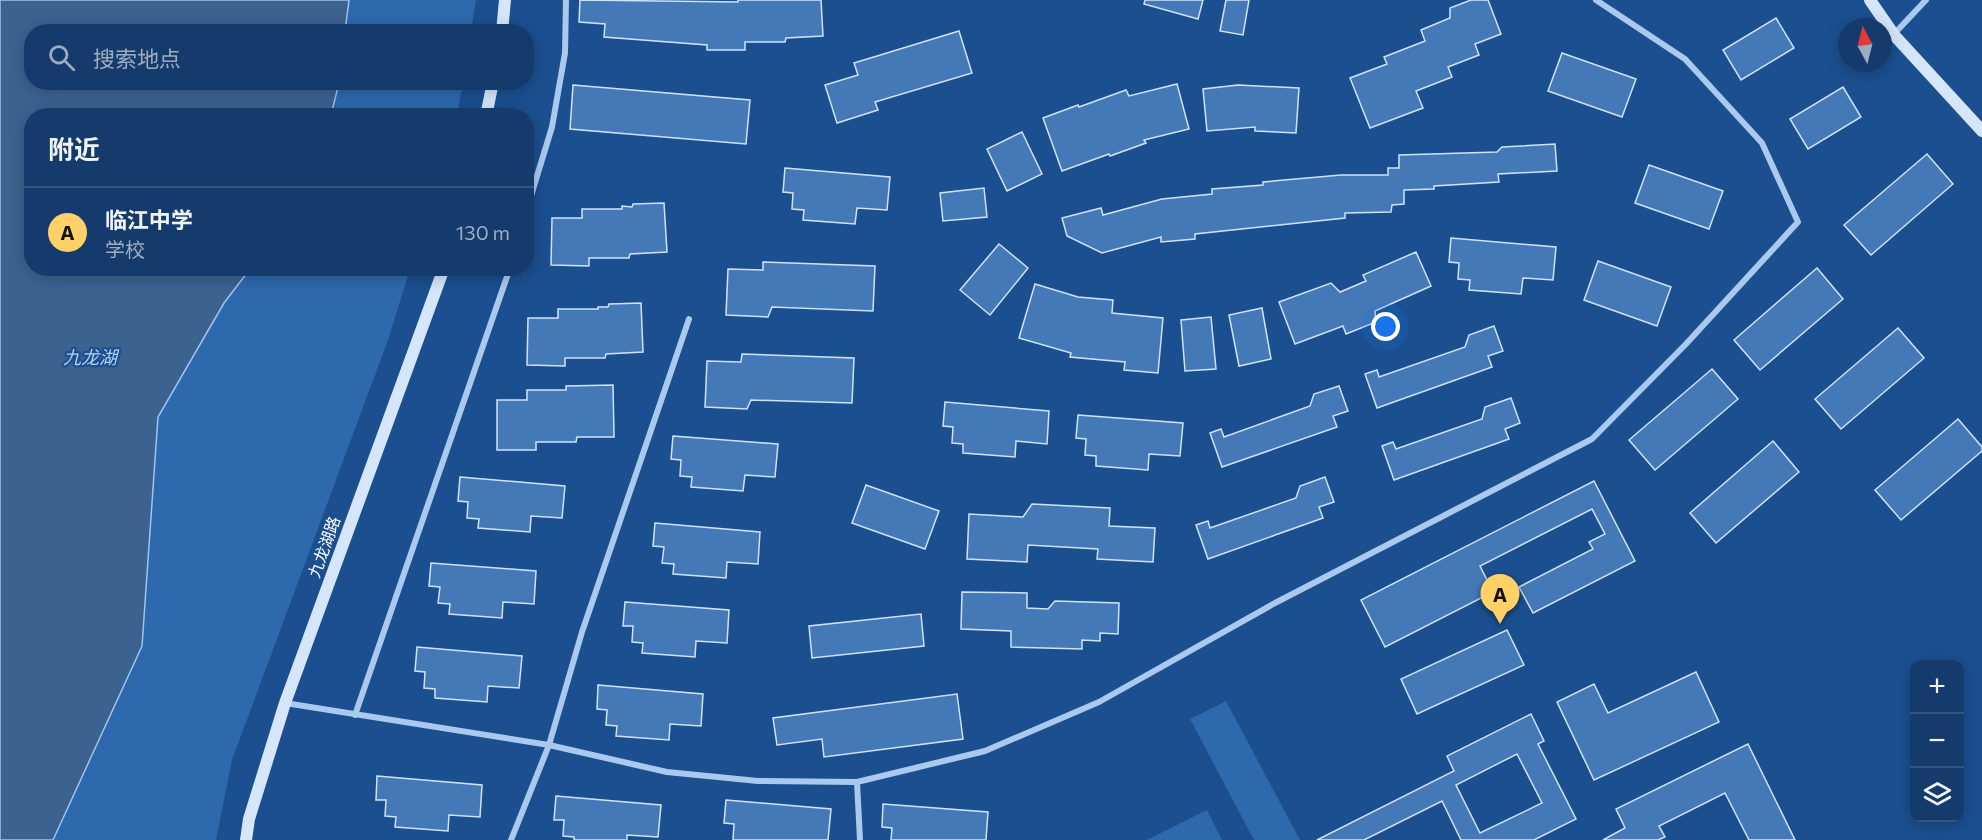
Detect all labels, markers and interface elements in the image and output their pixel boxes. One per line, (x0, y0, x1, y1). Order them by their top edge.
north arrow (1838, 18, 1892, 72)
search box (24, 24, 534, 90)
icon: search (45, 41, 78, 74)
text: 搜索地点 (93, 45, 181, 72)
text: 附近 (48, 133, 100, 164)
text: 临江中学 (105, 206, 193, 233)
text: A (60, 220, 75, 244)
text: 130 m (456, 220, 510, 244)
text: 学校 (105, 237, 145, 261)
your location (1371, 312, 1400, 341)
water label: 九龙湖 (63, 346, 120, 368)
street label: 九龙湖路 (304, 514, 343, 580)
pin: A (1480, 574, 1520, 624)
map controls (1910, 660, 1964, 822)
button: + (1910, 660, 1964, 714)
button: − (1910, 714, 1964, 768)
button: layers (1910, 768, 1964, 822)

